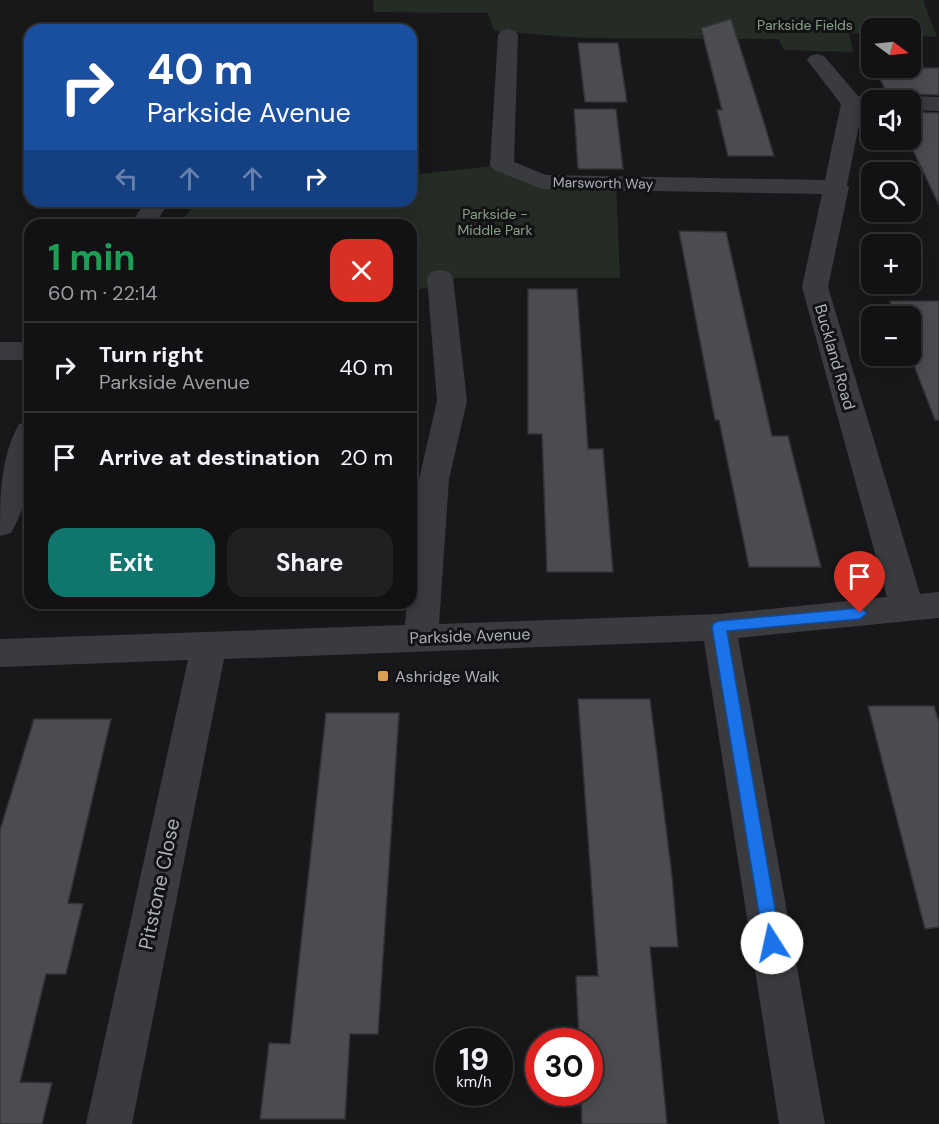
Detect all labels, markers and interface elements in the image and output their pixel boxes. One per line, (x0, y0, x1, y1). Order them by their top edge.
park label: Parkside Fields (757, 16, 853, 34)
north arrow (861, 18, 921, 78)
map controls (861, 18, 921, 366)
text: 40 m (147, 42, 253, 97)
icon: right (48, 48, 126, 126)
button: sound (861, 90, 921, 150)
text: Parkside Avenue (147, 95, 351, 130)
icon: left (110, 162, 143, 195)
icon: ahead (173, 162, 206, 195)
icon: ahead (236, 162, 269, 195)
icon: right (299, 162, 332, 195)
button: search (861, 162, 921, 222)
street label: Marsworth Way (553, 173, 654, 193)
park label: Parkside - Middle Park (457, 205, 533, 239)
text: 1 min (48, 234, 136, 281)
button: + (861, 234, 921, 294)
button: close (330, 239, 393, 302)
text: 60 m · 22:14 (48, 280, 157, 306)
street label: Buckland Road (810, 302, 860, 412)
button: − (861, 306, 921, 366)
text: Turn right (99, 340, 204, 369)
icon: right (48, 351, 81, 384)
text: 40 m (339, 353, 393, 382)
text: Parkside Avenue (99, 369, 250, 395)
icon: arrive (48, 441, 81, 474)
text: Arrive at destination (99, 443, 320, 472)
text: 20 m (340, 443, 393, 472)
button: Exit (48, 528, 215, 597)
button: Share (227, 528, 393, 597)
pin (834, 551, 885, 613)
icon: arrive (843, 560, 876, 593)
street label: Parkside Avenue (409, 623, 531, 649)
place label: Ashridge Walk (395, 666, 500, 687)
marker: Ashridge Walk (376, 669, 390, 683)
street label: Pitstone Close (132, 816, 186, 952)
position arrow (740, 911, 804, 975)
speed limit sign: 30 (525, 1028, 603, 1106)
text: 19 (459, 1040, 489, 1079)
text: km/h (456, 1072, 492, 1092)

